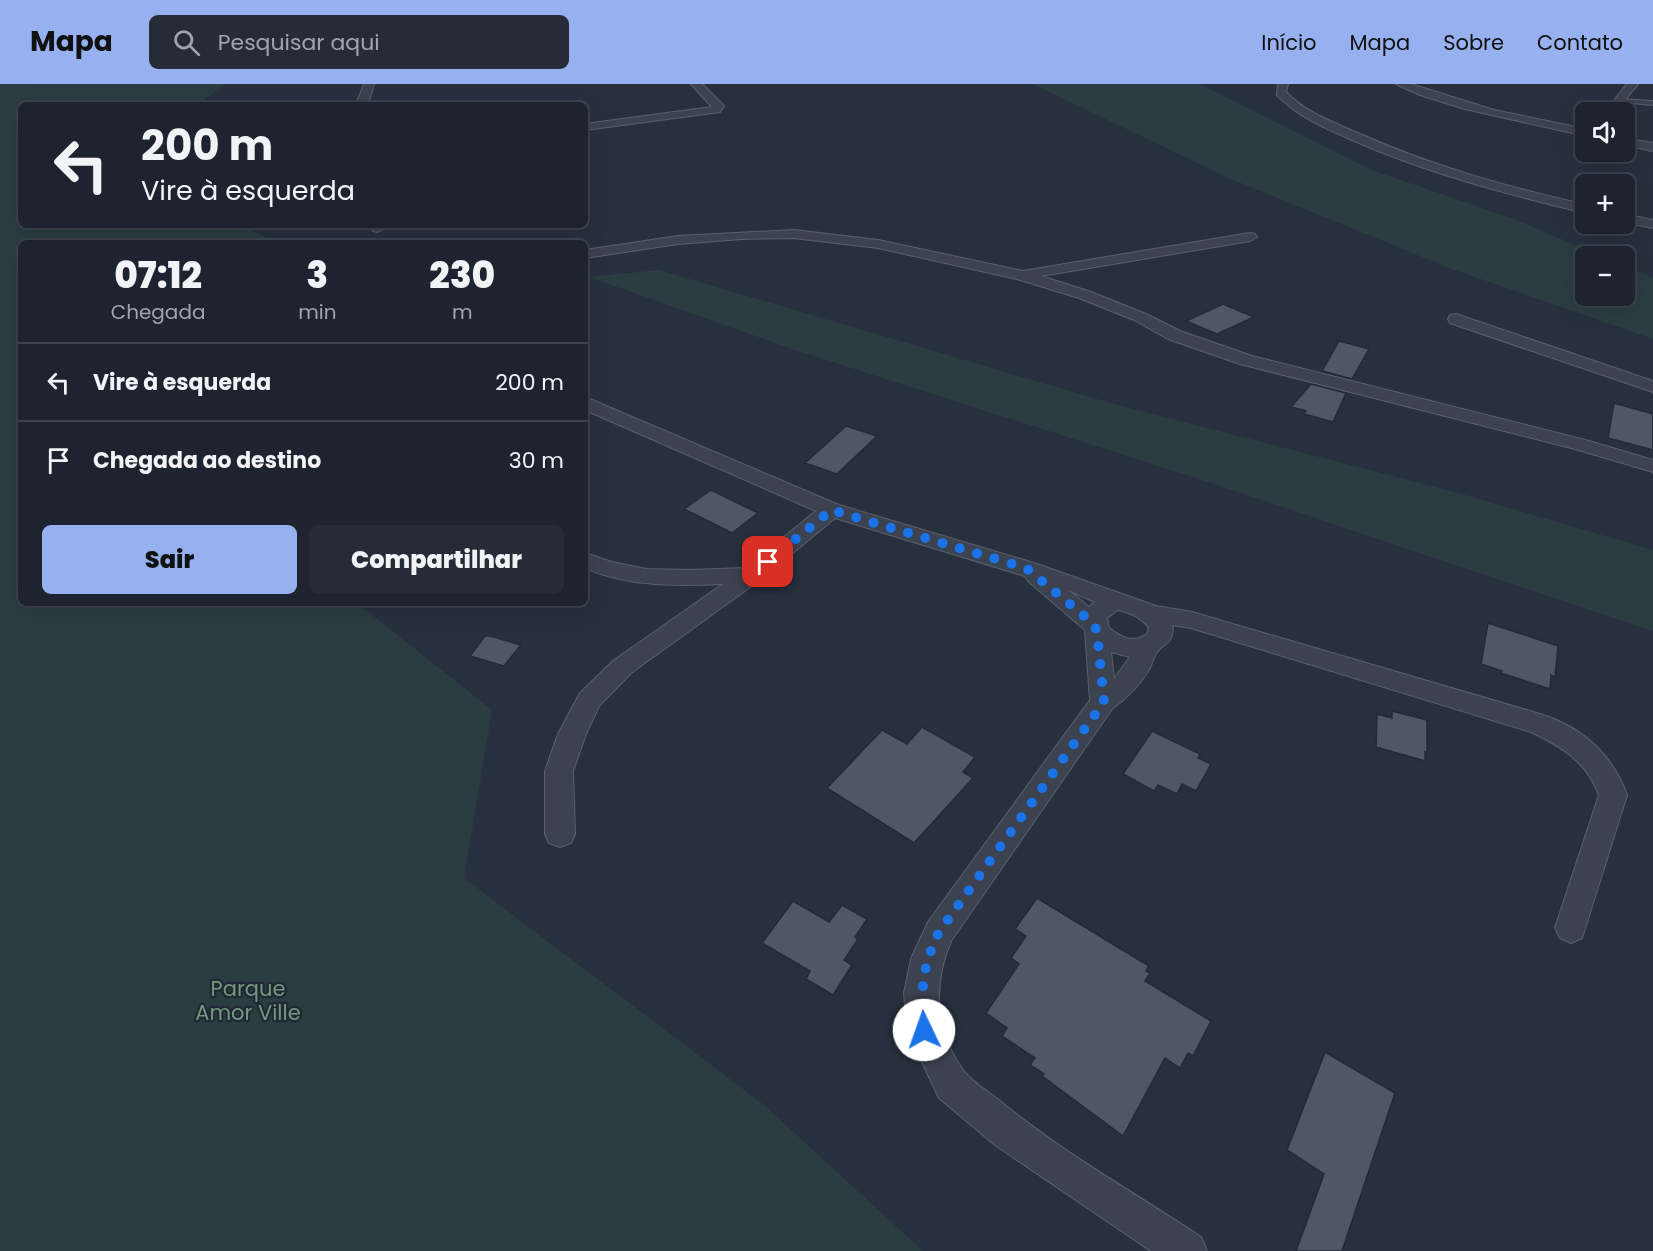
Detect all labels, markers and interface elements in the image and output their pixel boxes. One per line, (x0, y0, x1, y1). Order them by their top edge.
search box (149, 15, 569, 69)
text: Mapa (30, 22, 113, 61)
icon: search (170, 26, 203, 59)
text: Pesquisar aqui (218, 27, 380, 58)
text: Início (1261, 28, 1316, 57)
text: Mapa (1349, 28, 1410, 57)
text: Sobre (1443, 28, 1504, 57)
text: Contato (1537, 28, 1623, 57)
map controls (1575, 102, 1635, 306)
button: sound (1575, 102, 1635, 162)
text: 200 m (141, 116, 273, 175)
icon: left (42, 126, 120, 204)
text: Vire à esquerda (141, 172, 355, 209)
button: + (1575, 174, 1635, 234)
button: − (1575, 246, 1635, 306)
text: 07:12 (114, 250, 202, 301)
text: 3 (306, 250, 328, 301)
text: 230 (429, 250, 495, 301)
text: Chegada (111, 298, 205, 326)
text: min (298, 298, 336, 326)
text: m (452, 298, 473, 326)
icon: left (42, 366, 75, 399)
text: Vire à esquerda (93, 367, 271, 398)
text: 200 m (495, 367, 564, 398)
icon: arrive (42, 444, 75, 477)
text: Chegada ao destino (93, 445, 321, 476)
text: 30 m (509, 445, 564, 476)
button: Sair (42, 525, 297, 594)
button: Compartilhar (309, 525, 564, 594)
pin (742, 536, 793, 587)
icon: arrive (751, 545, 784, 578)
park label: Parque Amor Ville (195, 974, 301, 1027)
position arrow (892, 998, 956, 1062)

